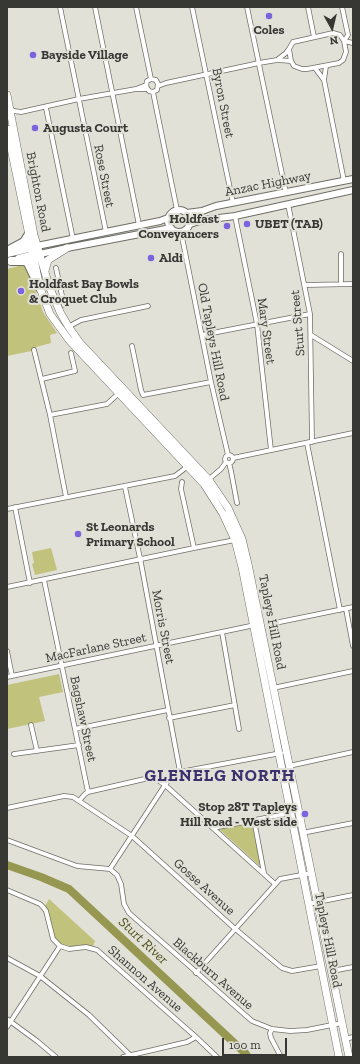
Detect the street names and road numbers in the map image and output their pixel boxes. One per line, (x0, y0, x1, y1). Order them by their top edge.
street label: Byron Street (209, 67, 237, 139)
street label: Rose Street (90, 143, 118, 209)
street label: Brighton Road (23, 151, 53, 233)
street label: Anzac Highway (224, 168, 312, 200)
street label: Old Tapleys Hill Road (194, 282, 232, 402)
street label: Sturt Street (287, 289, 309, 357)
street label: Mary Street (254, 297, 278, 365)
street label: Tapleys Hill Road (255, 573, 289, 671)
street label: Morris Street (148, 589, 178, 665)
street label: MacFarlane Street (44, 630, 148, 666)
street label: Bagshaw Street (66, 675, 100, 763)
street label: Gosse Avenue (170, 855, 238, 919)
street label: Tapleys Hill Road (311, 891, 345, 989)
street label: Blackburn Avenue (170, 935, 256, 1013)
street label: Shannon Avenue (105, 942, 185, 1016)

